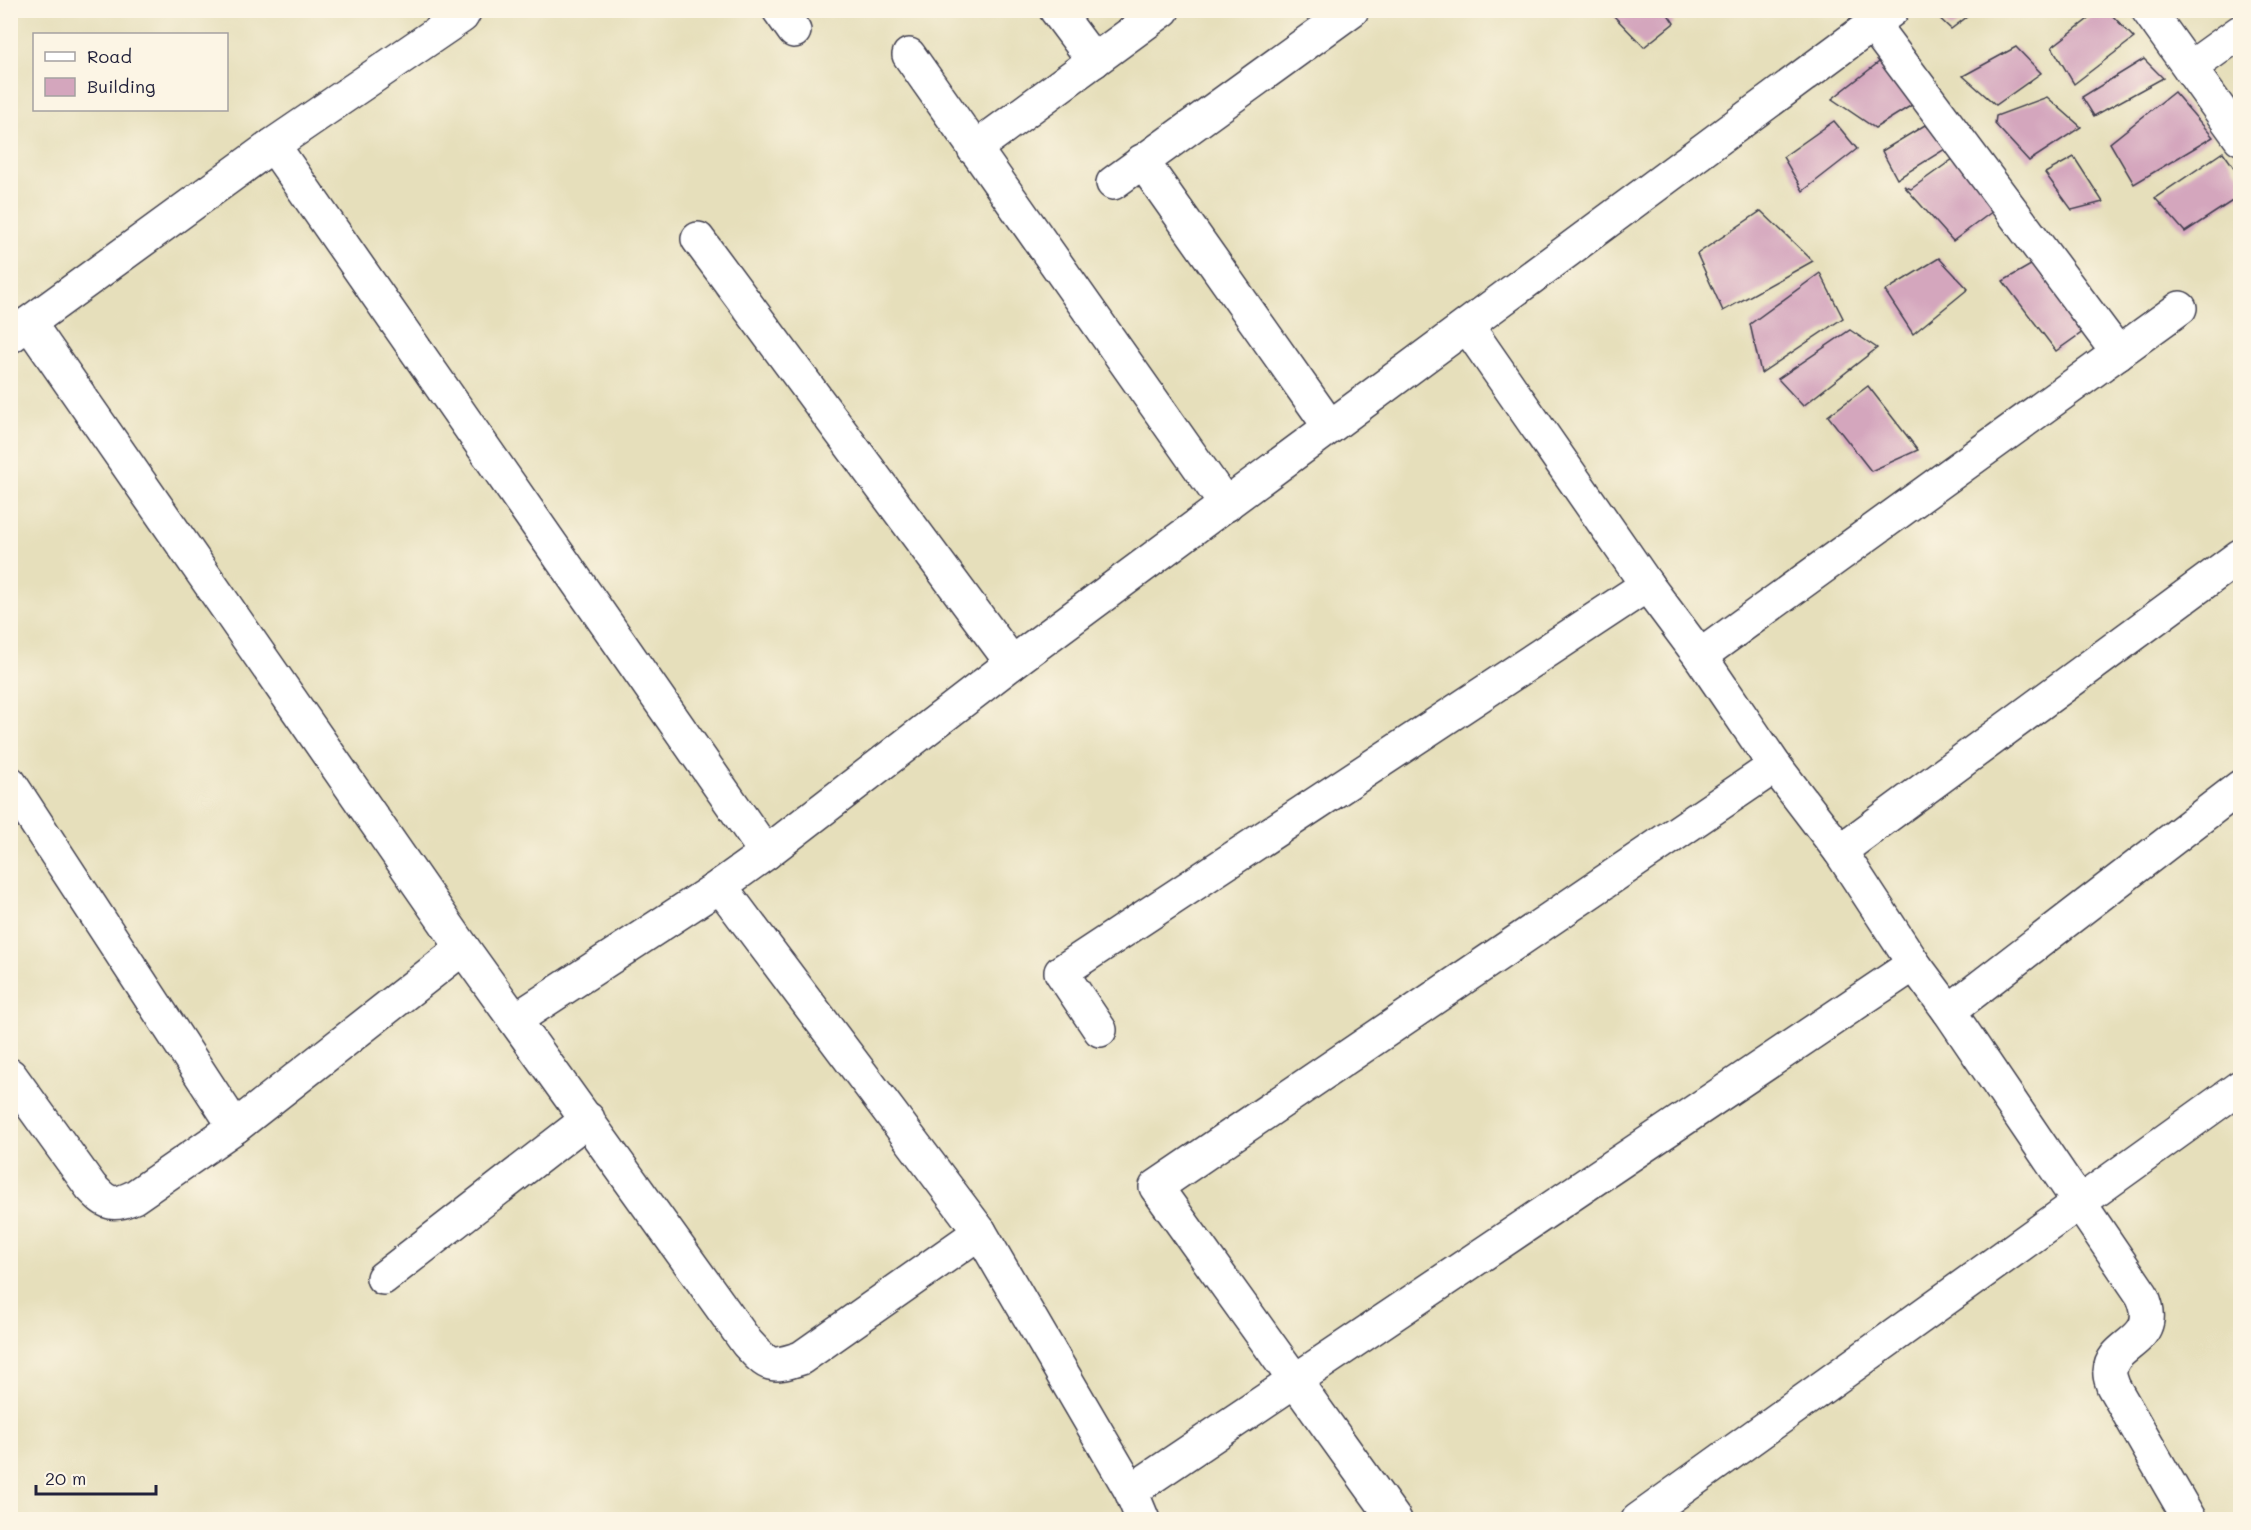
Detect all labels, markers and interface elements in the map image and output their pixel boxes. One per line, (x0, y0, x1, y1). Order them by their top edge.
legend (33, 33, 228, 111)
text: Road (87, 44, 132, 68)
text: Building (87, 74, 155, 98)
scale bar (36, 1458, 156, 1496)
text: 20 m (45, 1466, 86, 1490)

